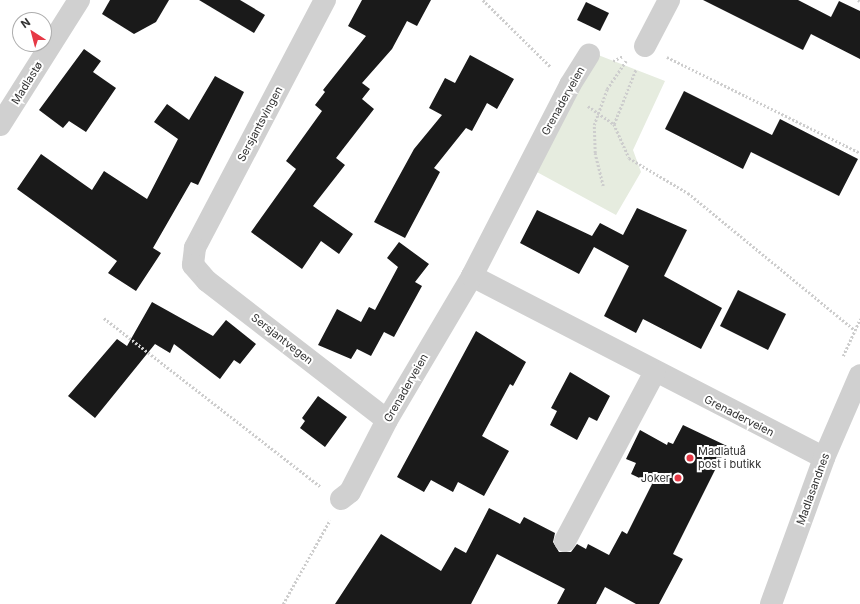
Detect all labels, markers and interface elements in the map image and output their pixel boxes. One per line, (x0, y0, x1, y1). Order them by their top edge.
north arrow (12, 12, 52, 52)
text: N (18, 15, 33, 31)
street label: Madlastø (9, 59, 45, 107)
street label: Grenaderveien (539, 64, 587, 138)
street label: Sersjantsvingen (235, 84, 285, 164)
street label: Sersjantvegen (249, 311, 315, 367)
street label: Grenaderveien (381, 351, 431, 425)
street label: Grenaderveien (702, 393, 776, 439)
place label: Madlatuå post i butikk (698, 445, 761, 471)
street label: Madlasandnes (794, 451, 832, 527)
marker: Madlatuå post i butikk (685, 453, 695, 463)
place label: Joker (641, 471, 670, 485)
marker: Joker (673, 473, 683, 483)

